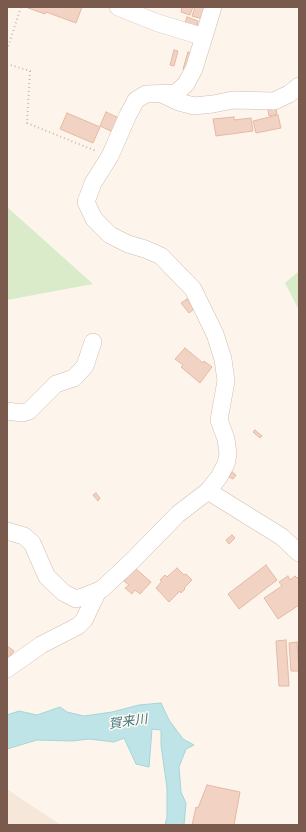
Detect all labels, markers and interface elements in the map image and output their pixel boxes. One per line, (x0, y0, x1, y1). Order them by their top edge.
water label: 賀来川 (108, 712, 148, 732)

